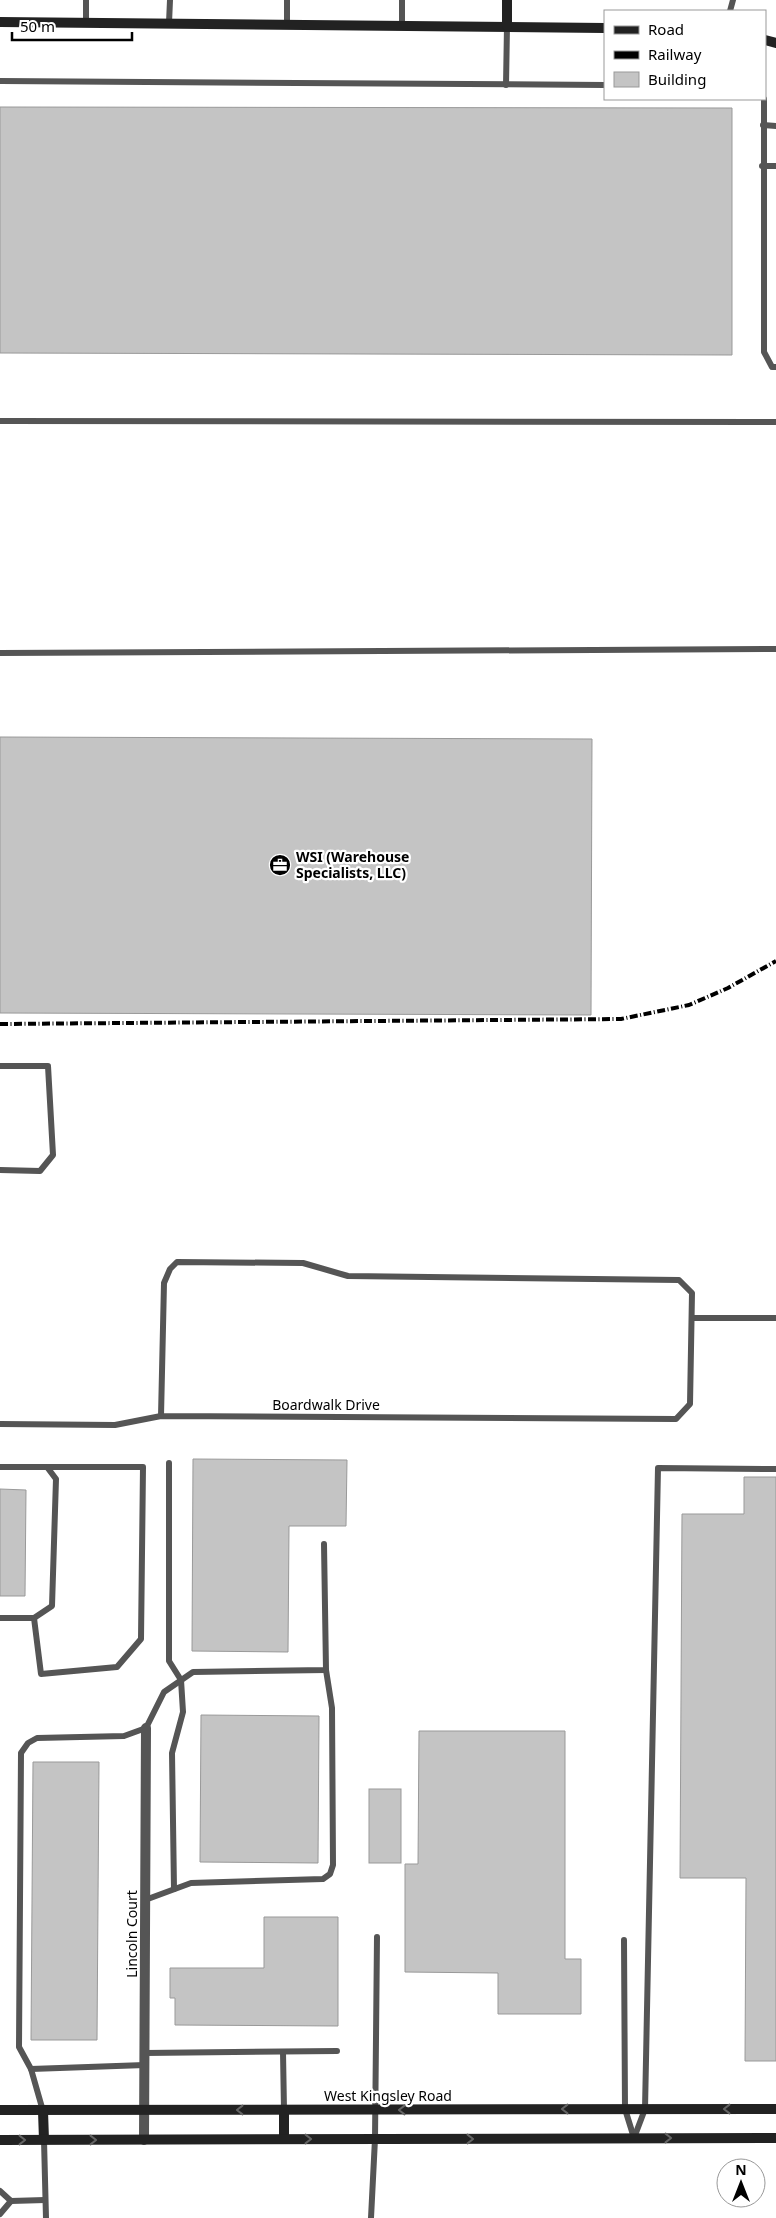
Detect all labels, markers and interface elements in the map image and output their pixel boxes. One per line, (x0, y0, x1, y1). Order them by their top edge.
scale bar (12, 10, 132, 42)
legend (604, 10, 766, 100)
text: 50 m (20, 16, 55, 36)
text: Road (648, 19, 684, 39)
text: Railway (648, 44, 702, 64)
text: Building (648, 69, 706, 89)
place label: WSI (Warehouse Specialists, LLC) (296, 847, 409, 882)
office icon: WSI (Warehouse Specialists, LLC) (268, 853, 292, 877)
street label: Boardwalk Drive (272, 1395, 380, 1414)
street label: Lincoln Court (122, 1890, 141, 1978)
street label: West Kingsley Road (324, 2086, 452, 2105)
one-way arrow (561, 2104, 568, 2114)
one-way arrow (723, 2104, 731, 2114)
one-way arrow (236, 2105, 244, 2115)
one-way arrow (398, 2105, 406, 2115)
one-way arrow (664, 2133, 672, 2143)
one-way arrow (304, 2134, 312, 2144)
one-way arrow (466, 2134, 474, 2144)
one-way arrow (18, 2135, 26, 2145)
one-way arrow (89, 2135, 97, 2145)
north arrow (716, 2158, 766, 2208)
text: N (735, 2160, 747, 2179)

